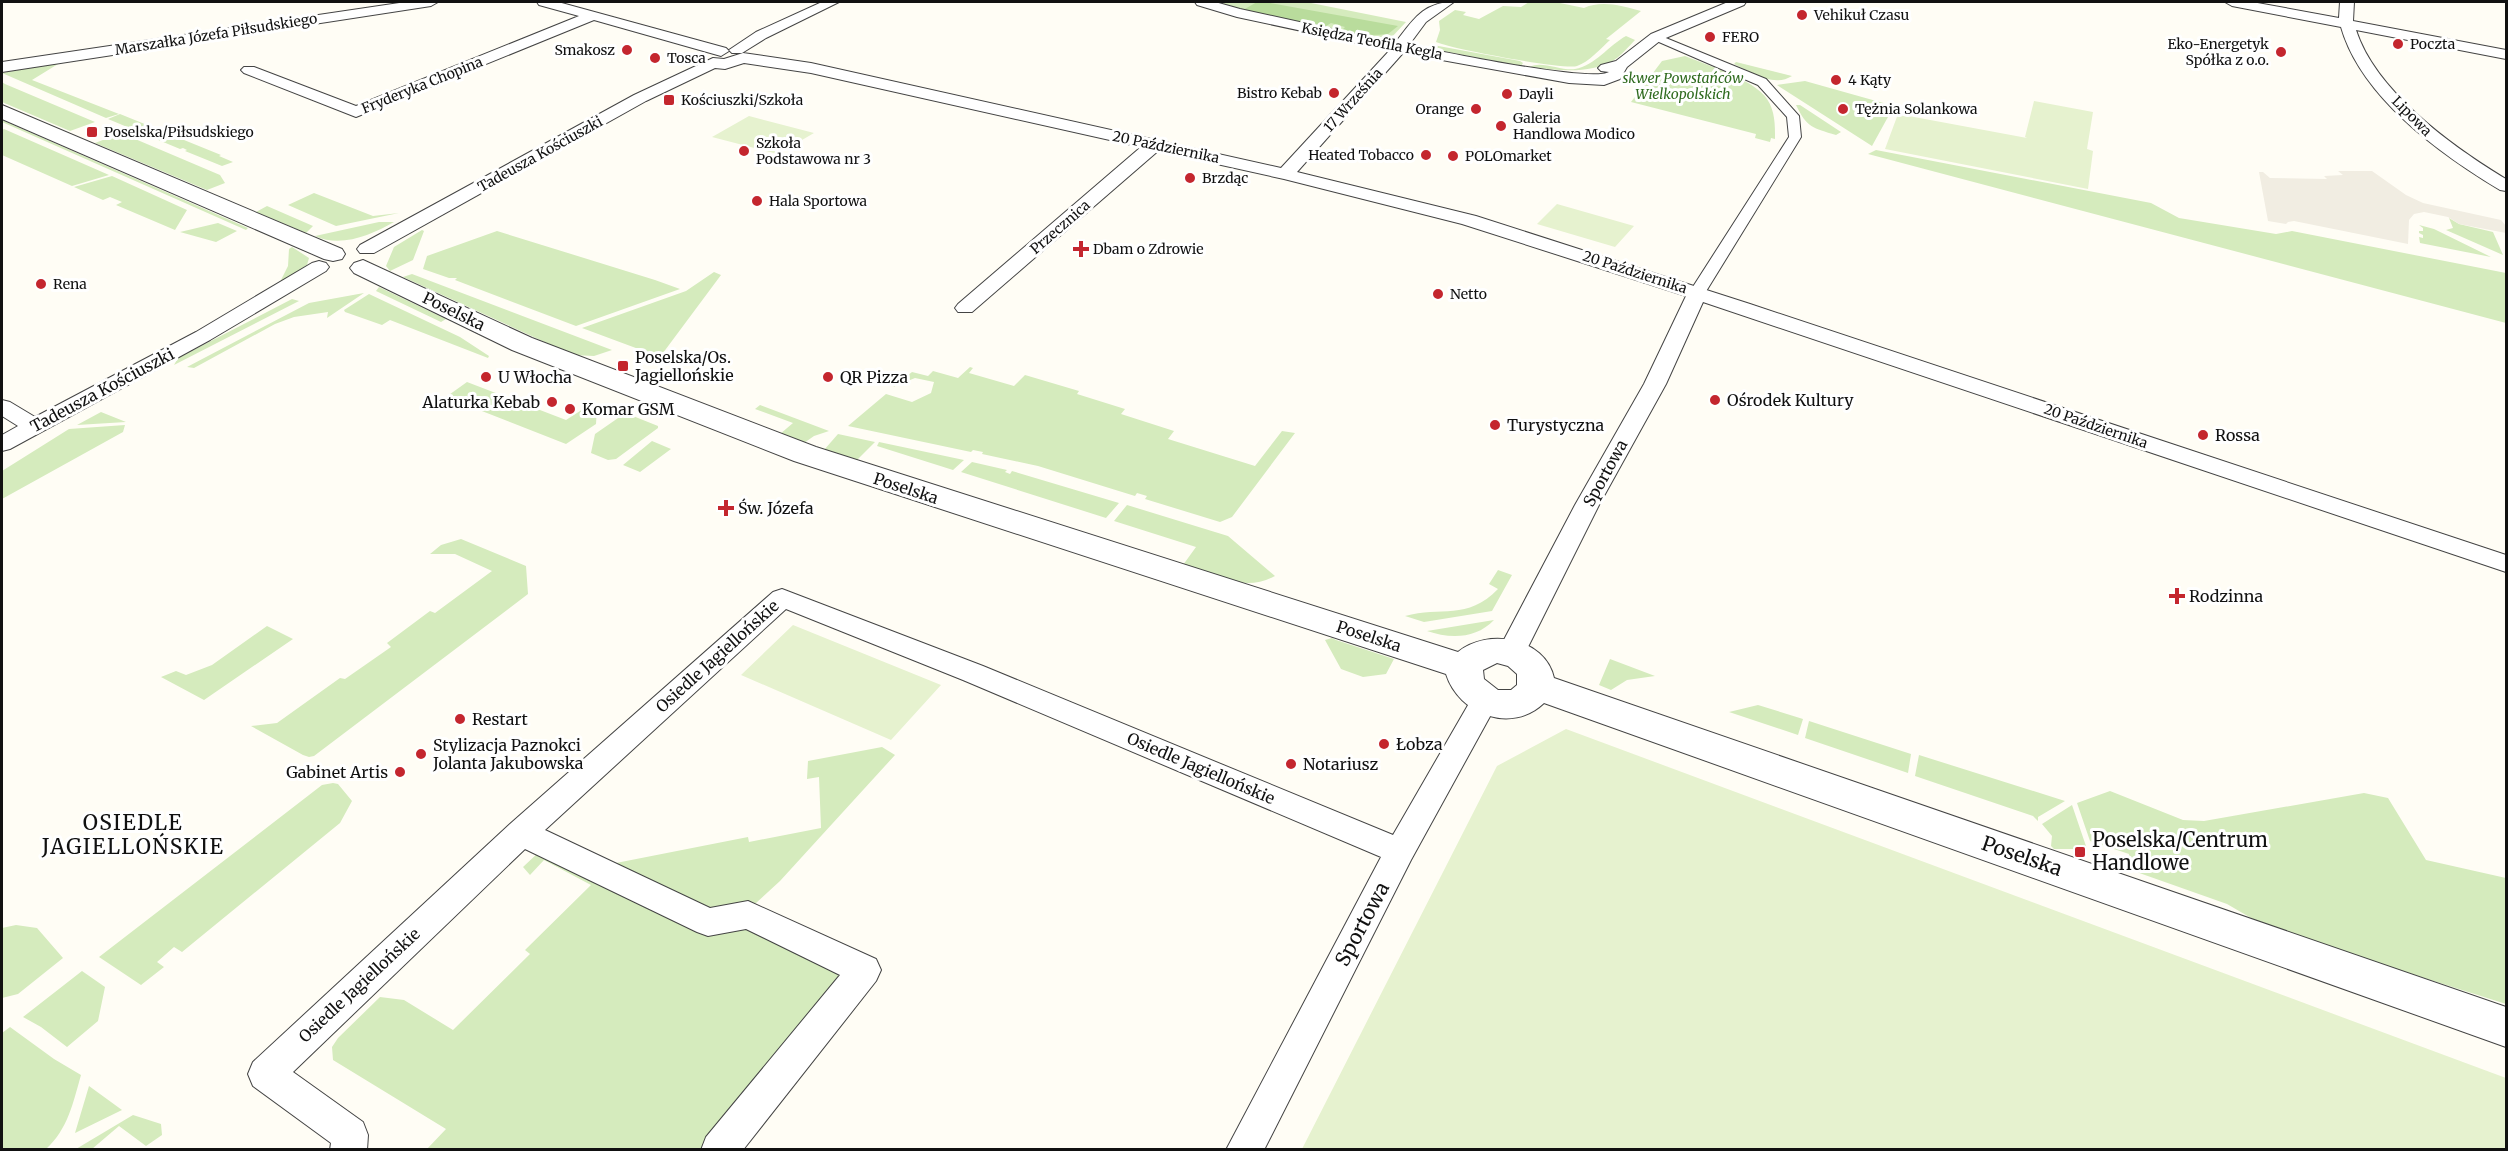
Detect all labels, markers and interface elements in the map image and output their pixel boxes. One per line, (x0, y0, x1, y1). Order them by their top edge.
place label: Vehikuł Czasu (1813, 6, 1910, 24)
marker: Vehikuł Czasu (1795, 8, 1809, 22)
street label: Marszałka Józefa Piłsudskiego (114, 9, 318, 59)
street label: Księdza Teofila Kegla (1300, 18, 1445, 64)
place label: FERO (1722, 28, 1759, 46)
marker: FERO (1703, 30, 1717, 44)
place label: Eko-Energetyk Spółka z o.o. (2167, 35, 2269, 69)
place label: Poczta (2410, 35, 2456, 53)
marker: Poczta (2391, 37, 2405, 51)
place label: Smakosz (554, 41, 615, 59)
marker: Smakosz (620, 43, 634, 57)
marker: Eko-Energetyk Spółka z o.o. (2274, 45, 2288, 59)
place label: Tosca (667, 49, 706, 67)
marker: Tosca (648, 51, 662, 65)
street label: Fryderyka Chopina (359, 52, 486, 118)
street label: 17 Września (1320, 64, 1387, 136)
park label: skwer Powstańców Wielkopolskich (1623, 69, 1744, 103)
place label: 4 Kąty (1848, 71, 1892, 89)
marker: 4 Kąty (1829, 73, 1843, 87)
place label: Bistro Kebab (1237, 84, 1322, 102)
place label: Dayli (1519, 85, 1554, 103)
marker: Bistro Kebab (1327, 86, 1341, 100)
marker: Dayli (1500, 87, 1514, 101)
place label: Kościuszki/Szkoła (681, 91, 804, 109)
street label: Lipowa (2388, 92, 2436, 140)
marker: Kościuszki/Szkoła (662, 93, 676, 107)
place label: Orange (1415, 100, 1464, 118)
place label: Tężnia Solankowa (1855, 100, 1978, 118)
marker: Orange (1469, 102, 1483, 116)
marker: Tężnia Solankowa (1836, 102, 1850, 116)
place label: Galeria Handlowa Modico (1513, 109, 1635, 143)
street label: Tadeusza Kościuszki (474, 112, 606, 196)
marker: Galeria Handlowa Modico (1494, 119, 1508, 133)
place label: Poselska/Piłsudskiego (104, 123, 254, 141)
marker: Poselska/Piłsudskiego (85, 125, 99, 139)
street label: 20 Października (1111, 127, 1221, 167)
place label: Szkoła Podstawowa nr 3 (756, 134, 871, 168)
marker: Szkoła Podstawowa nr 3 (737, 144, 751, 158)
place label: Heated Tobacco (1308, 146, 1414, 164)
place label: POLOmarket (1465, 147, 1552, 165)
marker: Heated Tobacco (1419, 148, 1433, 162)
marker: POLOmarket (1446, 149, 1460, 163)
place label: Brzdąc (1202, 169, 1248, 187)
marker: Brzdąc (1183, 171, 1197, 185)
place label: Hala Sportowa (769, 192, 868, 210)
marker: Hala Sportowa (750, 194, 764, 208)
street label: Przecznica (1026, 196, 1094, 258)
place label: Dbam o Zdrowie (1093, 240, 1204, 258)
marker: Dbam o Zdrowie (1074, 242, 1088, 256)
street label: 20 Października (1581, 247, 1690, 297)
place label: Rena (53, 275, 87, 293)
marker: Rena (34, 277, 48, 291)
place label: Netto (1450, 285, 1487, 303)
street label: Poselska (420, 287, 489, 335)
marker: Netto (1431, 287, 1445, 301)
street label: Tadeusza Kościuszki (27, 344, 177, 436)
place label: Poselska/Os. Jagiellońskie (634, 347, 734, 385)
marker: Poselska/Os. Jagiellońskie (616, 359, 630, 373)
place label: U Włocha (498, 367, 572, 387)
place label: QR Pizza (840, 367, 908, 387)
marker: U Włocha (479, 370, 493, 384)
marker: QR Pizza (821, 370, 835, 384)
place label: Ośrodek Kultury (1727, 390, 1854, 410)
place label: Alaturka Kebab (421, 392, 540, 412)
marker: Ośrodek Kultury (1708, 393, 1722, 407)
marker: Alaturka Kebab (545, 395, 559, 409)
place label: Komar GSM (582, 399, 675, 419)
street label: 20 Października (2042, 400, 2151, 452)
marker: Komar GSM (563, 402, 577, 416)
place label: Turystyczna (1507, 415, 1605, 435)
marker: Turystyczna (1488, 418, 1502, 432)
place label: Rossa (2215, 425, 2260, 445)
marker: Rossa (2196, 428, 2210, 442)
street label: Sportowa (1578, 436, 1632, 510)
street label: Poselska (871, 468, 941, 508)
place label: Św. Józefa (738, 498, 814, 518)
marker: Św. Józefa (719, 501, 733, 515)
place label: Rodzinna (2189, 586, 2263, 606)
marker: Rodzinna (2170, 589, 2184, 603)
street label: Osiedle Jagiellońskie (651, 596, 783, 716)
street label: Poselska (1334, 616, 1404, 656)
place label: Restart (472, 709, 529, 729)
marker: Restart (453, 712, 467, 726)
street label: Osiedle Jagiellońskie (1124, 728, 1278, 808)
place label: Łobza (1396, 734, 1443, 754)
place label: Stylizacja Paznokci Jolanta Jakubowska (432, 735, 584, 773)
marker: Łobza (1377, 737, 1391, 751)
marker: Stylizacja Paznokci Jolanta Jakubowska (414, 747, 428, 761)
place label: Notariusz (1303, 754, 1379, 774)
marker: Notariusz (1284, 757, 1298, 771)
place label: Gabinet Artis (286, 762, 388, 782)
marker: Gabinet Artis (393, 765, 407, 779)
district label: OSIEDLE JAGIELLOŃSKIE (41, 809, 224, 860)
place label: Poselska/Centrum Handlowe (2092, 827, 2268, 875)
street label: Poselska (1979, 830, 2066, 881)
marker: Poselska/Centrum Handlowe (2073, 845, 2087, 859)
street label: Sportowa (1329, 877, 1394, 970)
street label: Osiedle Jagiellońskie (294, 924, 424, 1046)

